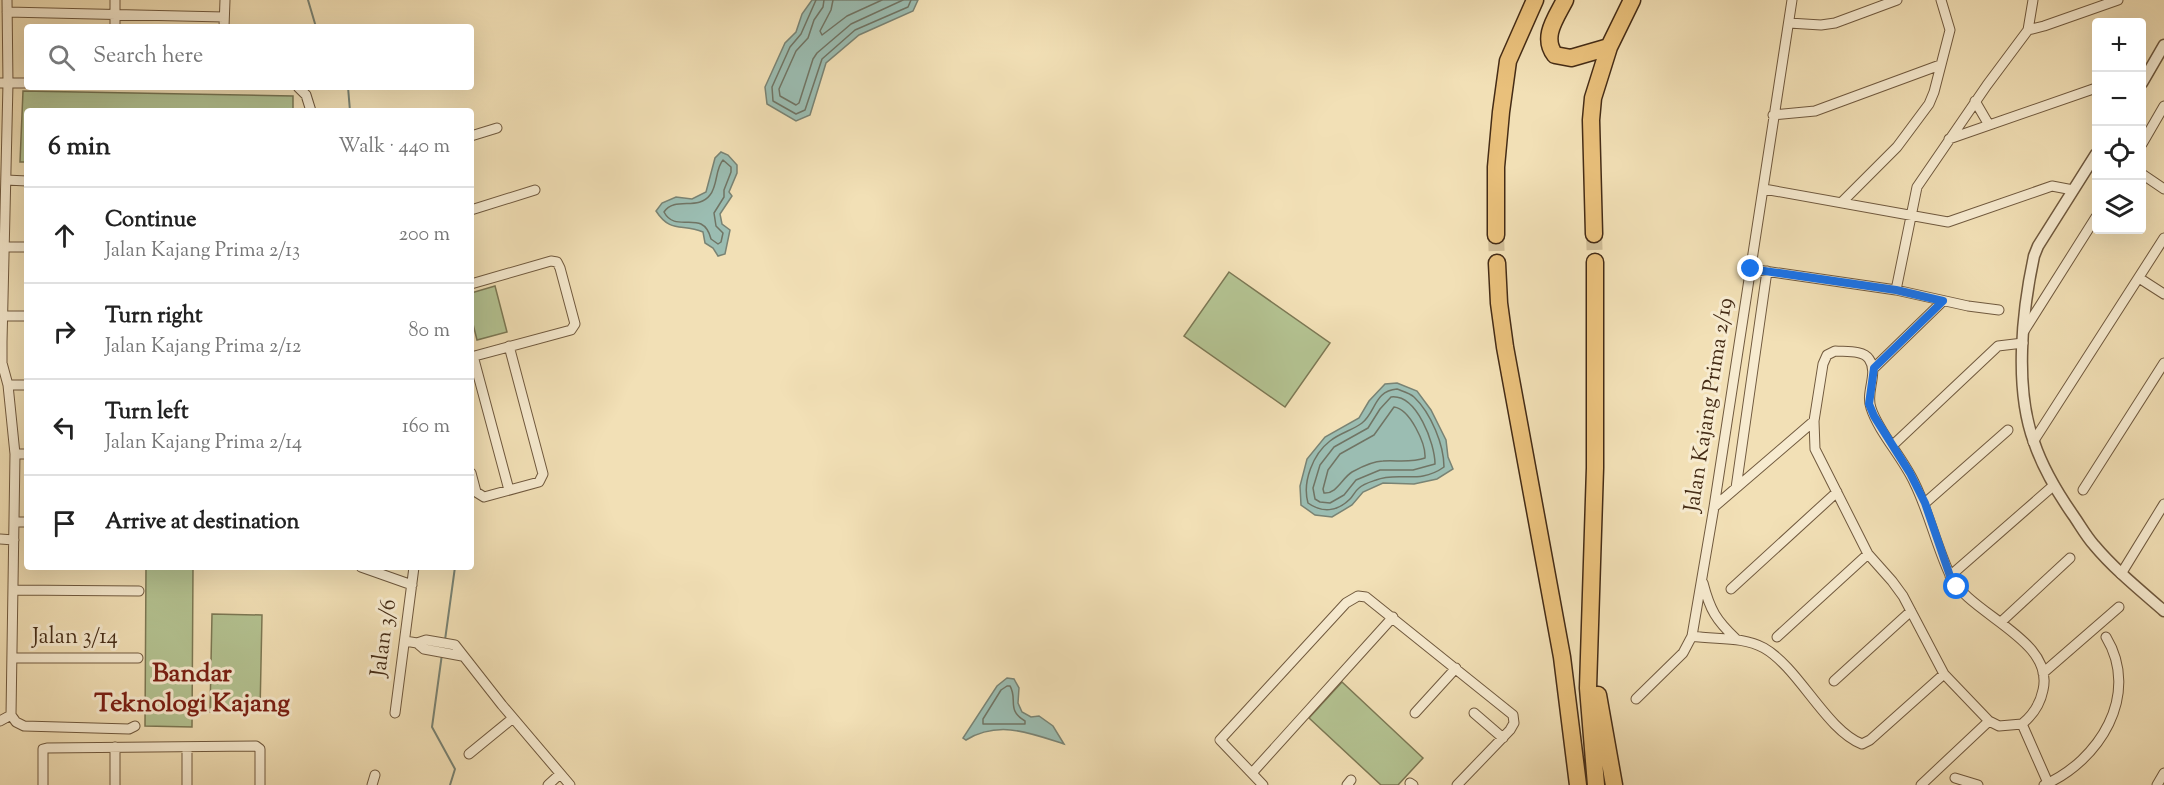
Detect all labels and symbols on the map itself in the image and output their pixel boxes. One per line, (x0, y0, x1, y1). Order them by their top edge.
route end (1737, 255, 1763, 281)
street label: Jalan Kajang Prima 2/19 (1677, 296, 1743, 515)
route start (1943, 573, 1969, 599)
street label: Jalan 3/6 (364, 597, 406, 680)
street label: Jalan 3/14 (31, 622, 118, 654)
district label: Bandar Teknologi Kajang (94, 656, 290, 723)

